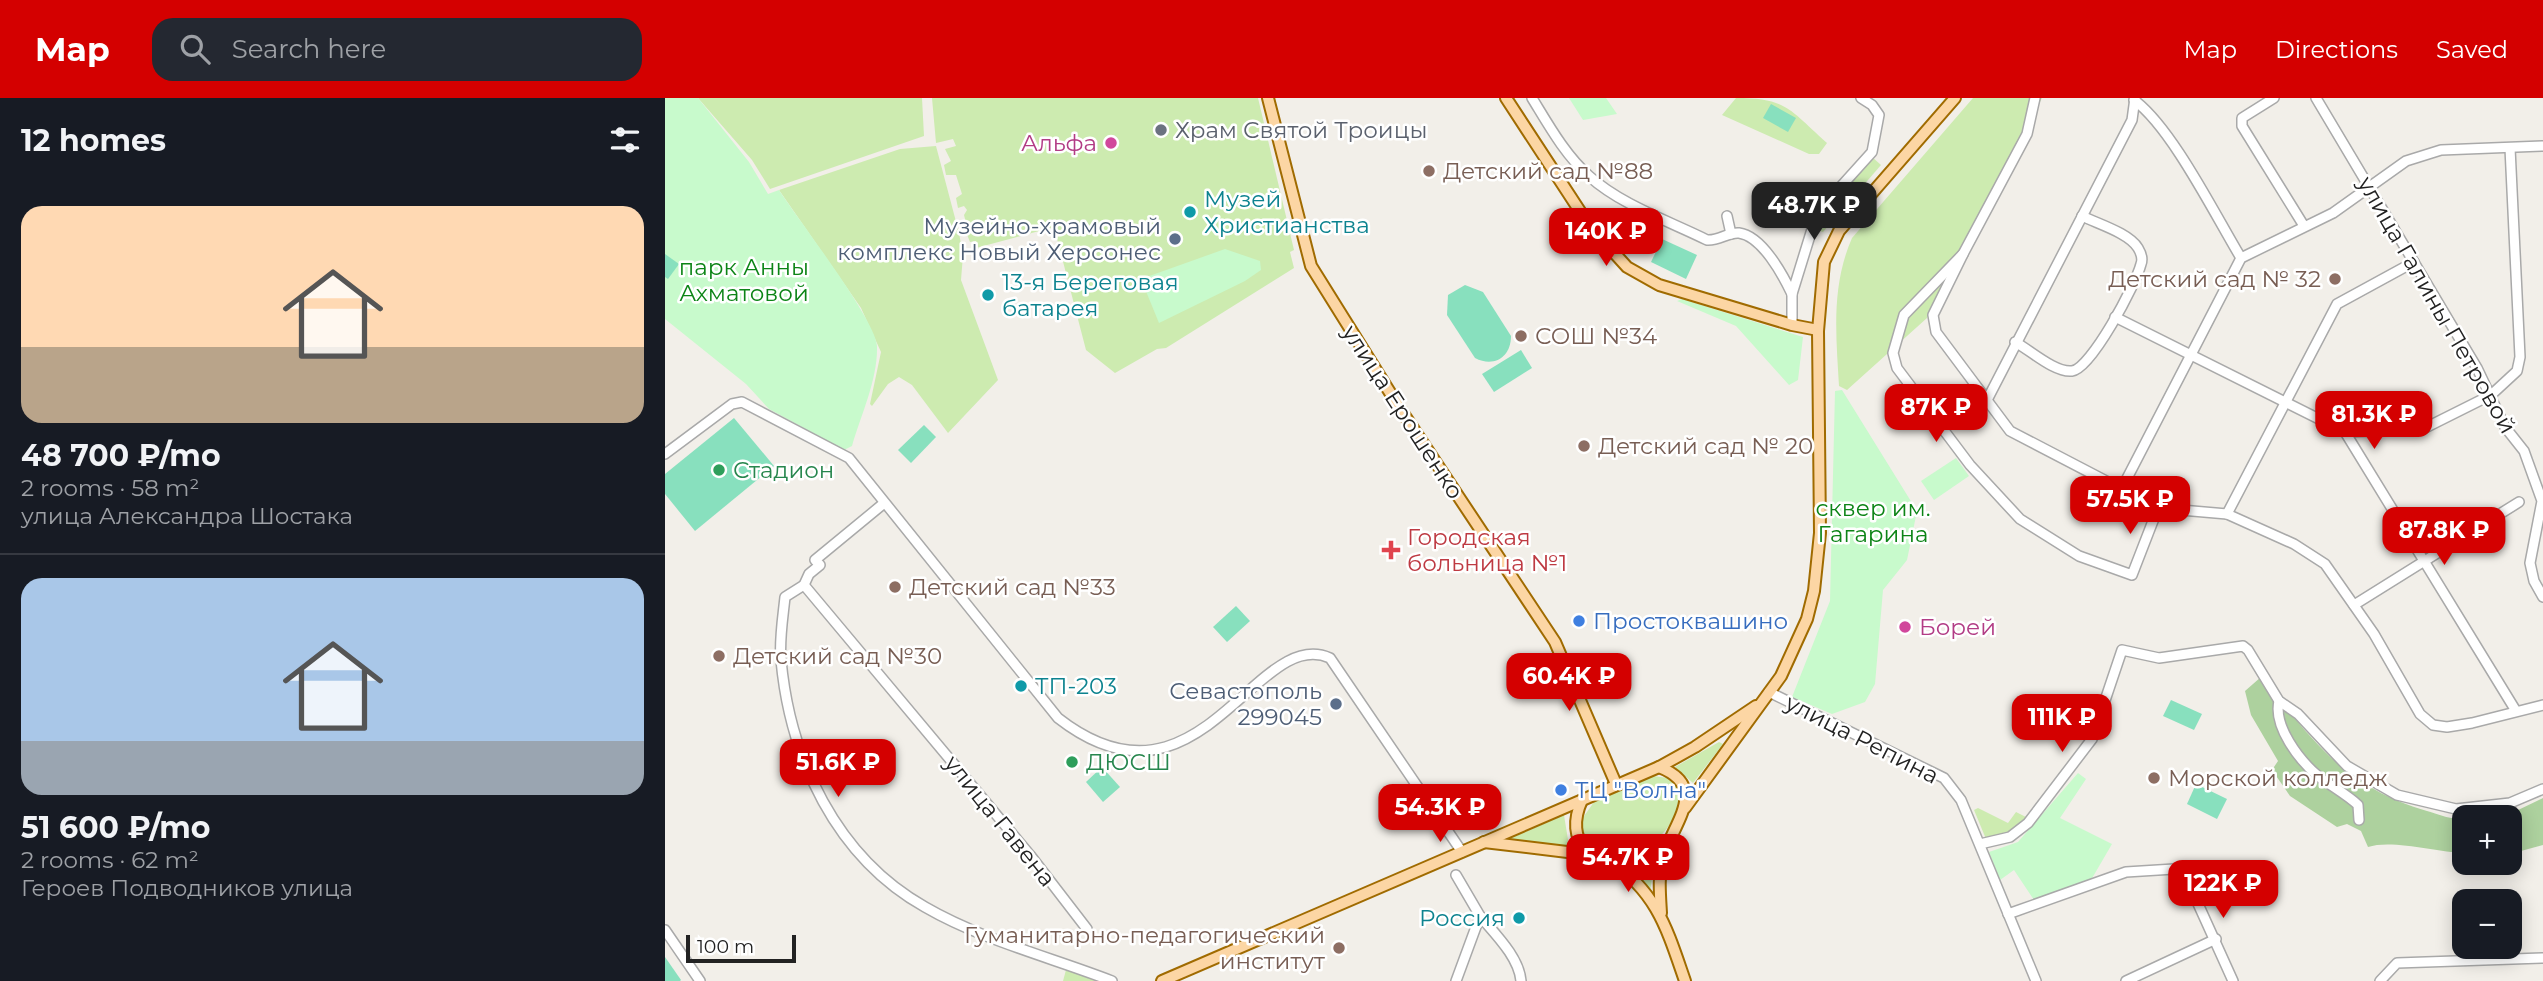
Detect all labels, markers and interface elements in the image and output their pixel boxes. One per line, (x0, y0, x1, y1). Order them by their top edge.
search box (152, 18, 642, 81)
text: Map (35, 29, 110, 69)
icon: search (176, 30, 214, 68)
text: Search here (232, 33, 386, 65)
text: Map (2184, 35, 2237, 64)
text: Directions (2275, 35, 2398, 64)
text: Saved (2436, 35, 2508, 64)
place label: Храм Святой Троицы (1175, 116, 1427, 144)
icon: filters (606, 121, 644, 159)
text: 12 homes (21, 122, 166, 159)
marker: Храм Святой Троицы (1153, 122, 1169, 138)
place label: Альфа (1021, 129, 1097, 157)
marker: Альфа (1103, 135, 1119, 151)
place label: Детский сад №88 (1443, 157, 1653, 185)
marker: Детский сад №88 (1421, 163, 1437, 179)
street label: улица Галины Петровой (2351, 171, 2522, 438)
pin: 48.7K ₽ (1749, 183, 1879, 242)
place label: Музей Христианства (1204, 185, 1370, 239)
text: 48.7K ₽ (1768, 191, 1860, 219)
marker: Музей Христианства (1182, 204, 1198, 220)
pin: 140K ₽ (1549, 208, 1663, 268)
place label: Музейно-храмовый комплекс Новый Херсонес (837, 212, 1161, 266)
text: 140K ₽ (1565, 217, 1647, 245)
marker: Музейно-храмовый комплекс Новый Херсонес (1167, 231, 1183, 247)
icon: home (270, 251, 396, 377)
park label: парк Анны Ахматовой (679, 253, 809, 307)
place label: Детский сад № 32 (2108, 265, 2321, 293)
place label: 13-я Береговая батарея (1002, 268, 1179, 322)
marker: Детский сад № 32 (2327, 271, 2343, 287)
marker: 13-я Береговая батарея (980, 287, 996, 303)
street label: улица Ерошенко (1336, 319, 1470, 504)
place label: СОШ №34 (1535, 322, 1657, 350)
marker: СОШ №34 (1513, 328, 1529, 344)
pin: 87K ₽ (1887, 384, 1985, 444)
pin: 81.3K ₽ (2309, 392, 2439, 451)
text: 87K ₽ (1901, 393, 1971, 421)
text: 81.3K ₽ (2331, 400, 2417, 428)
place label: Детский сад № 20 (1598, 432, 1813, 460)
text: 48 700 ₽/mo (21, 437, 221, 474)
marker: Детский сад № 20 (1576, 438, 1592, 454)
place label: Стадион (733, 456, 834, 484)
marker: Стадион (711, 462, 727, 478)
text: 2 rooms · 58 m² (21, 474, 199, 502)
pin: 57.5K ₽ (2065, 476, 2195, 536)
text: 57.5K ₽ (2086, 485, 2174, 513)
park label: сквер им. Гагарина (1815, 494, 1931, 548)
text: улица Александра Шостака (21, 502, 353, 530)
pin: 87.8K ₽ (2379, 508, 2509, 567)
text: 87.8K ₽ (2398, 516, 2490, 544)
place label: Городская больница №1 (1407, 523, 1567, 577)
marker: Городская больница №1 (1381, 540, 1401, 560)
place label: Детский сад №33 (909, 573, 1116, 601)
marker: Детский сад №33 (887, 579, 903, 595)
place label: Простоквашино (1593, 607, 1788, 635)
marker: Простоквашино (1571, 613, 1587, 629)
place label: Борей (1919, 613, 1996, 641)
marker: Борей (1897, 619, 1913, 635)
icon: home (270, 623, 396, 749)
place label: Детский сад №30 (733, 642, 942, 670)
marker: Детский сад №30 (711, 648, 727, 664)
pin: 60.4K ₽ (1504, 654, 1634, 713)
text: 60.4K ₽ (1522, 662, 1616, 690)
place label: ТП-203 (1035, 672, 1117, 700)
place label: Севастополь 299045 (1169, 677, 1322, 731)
marker: ТП-203 (1013, 678, 1029, 694)
street label: улица Репина (1780, 688, 1943, 790)
pin: 111K ₽ (2005, 694, 2119, 754)
marker: Севастополь 299045 (1328, 696, 1344, 712)
text: 111K ₽ (2028, 703, 2096, 731)
pin: 51.6K ₽ (773, 740, 903, 799)
text: 51.6K ₽ (796, 748, 880, 776)
place label: ДЮСШ (1086, 748, 1171, 776)
street label: улица Гавена (938, 749, 1062, 892)
marker: ДЮСШ (1064, 754, 1080, 770)
place label: Морской колледж (2168, 764, 2388, 792)
marker: Морской колледж (2146, 770, 2162, 786)
place label: ТЦ "Волна" (1575, 776, 1706, 804)
marker: ТЦ "Волна" (1553, 782, 1569, 798)
pin: 54.3K ₽ (1375, 784, 1505, 844)
text: 54.3K ₽ (1394, 793, 1486, 821)
map controls (2452, 805, 2522, 959)
button: + (2452, 805, 2522, 875)
text: 51 600 ₽/mo (21, 809, 211, 846)
pin: 54.7K ₽ (1563, 834, 1693, 894)
text: 54.7K ₽ (1582, 843, 1674, 871)
text: 2 rooms · 62 m² (21, 846, 199, 874)
pin: 122K ₽ (2166, 860, 2280, 920)
text: 122K ₽ (2184, 869, 2262, 897)
text: Героев Подводников улица (21, 874, 353, 902)
button: − (2452, 889, 2522, 959)
place label: Россия (1419, 904, 1505, 932)
marker: Россия (1511, 910, 1527, 926)
place label: Гуманитарно-педагогический институт (964, 921, 1325, 975)
scale bar (686, 932, 796, 964)
text: 100 m (697, 935, 754, 958)
marker: Гуманитарно-педагогический институт (1331, 940, 1347, 956)

